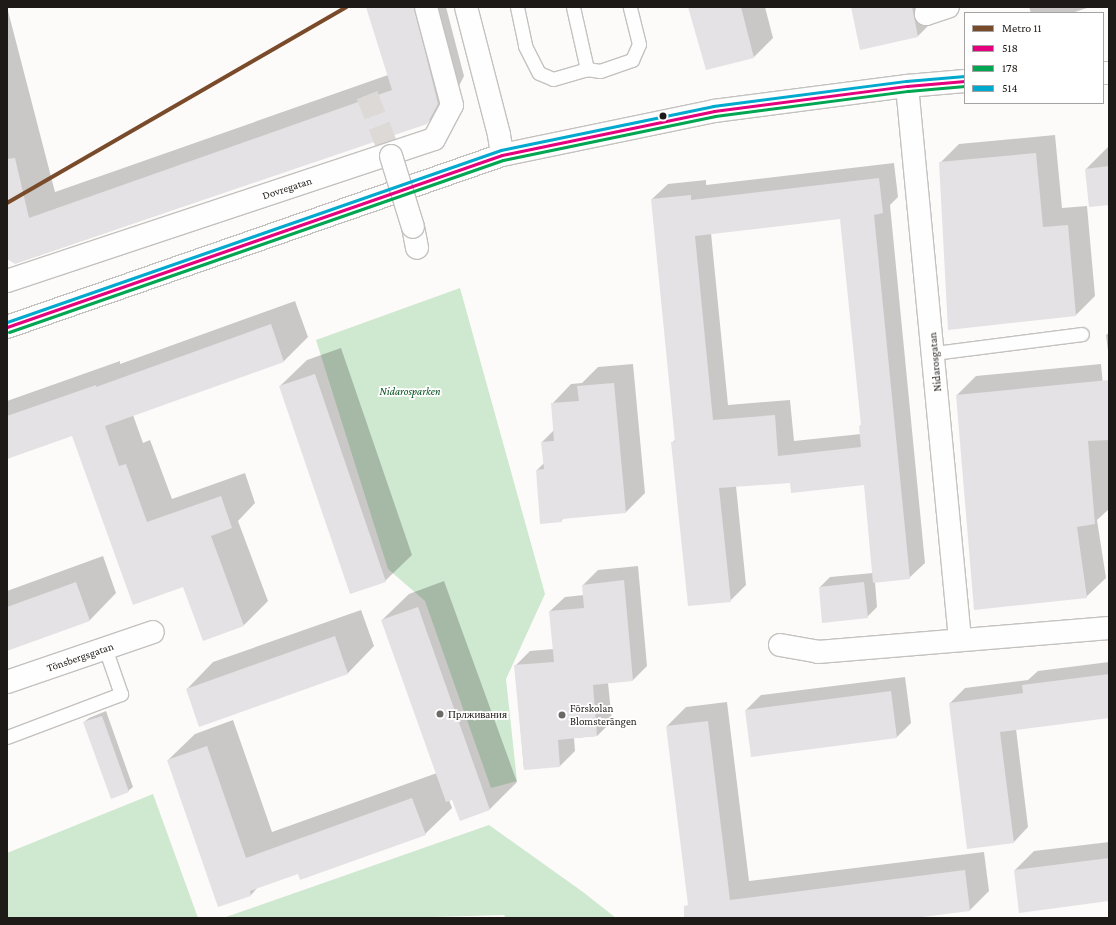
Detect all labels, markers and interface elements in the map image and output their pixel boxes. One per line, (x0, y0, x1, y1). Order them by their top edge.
legend (964, 12, 1104, 104)
text: Metro 11 (1002, 21, 1041, 35)
text: 518 (1002, 41, 1018, 55)
text: 178 (1002, 61, 1018, 75)
text: 514 (1002, 81, 1018, 95)
unlabelled marker (658, 111, 668, 121)
street label: Dovregatan (261, 174, 313, 202)
street label: Nidarosgatan (926, 332, 944, 392)
park label: Nidarosparken (380, 384, 440, 398)
street label: Tönsbergsgatan (45, 639, 115, 675)
place label: Förskolan Blomsterängen (570, 702, 637, 728)
place label: Прлживания (448, 707, 507, 721)
marker: Прлживания (435, 709, 445, 719)
marker: Förskolan Blomsterängen (557, 710, 567, 720)

